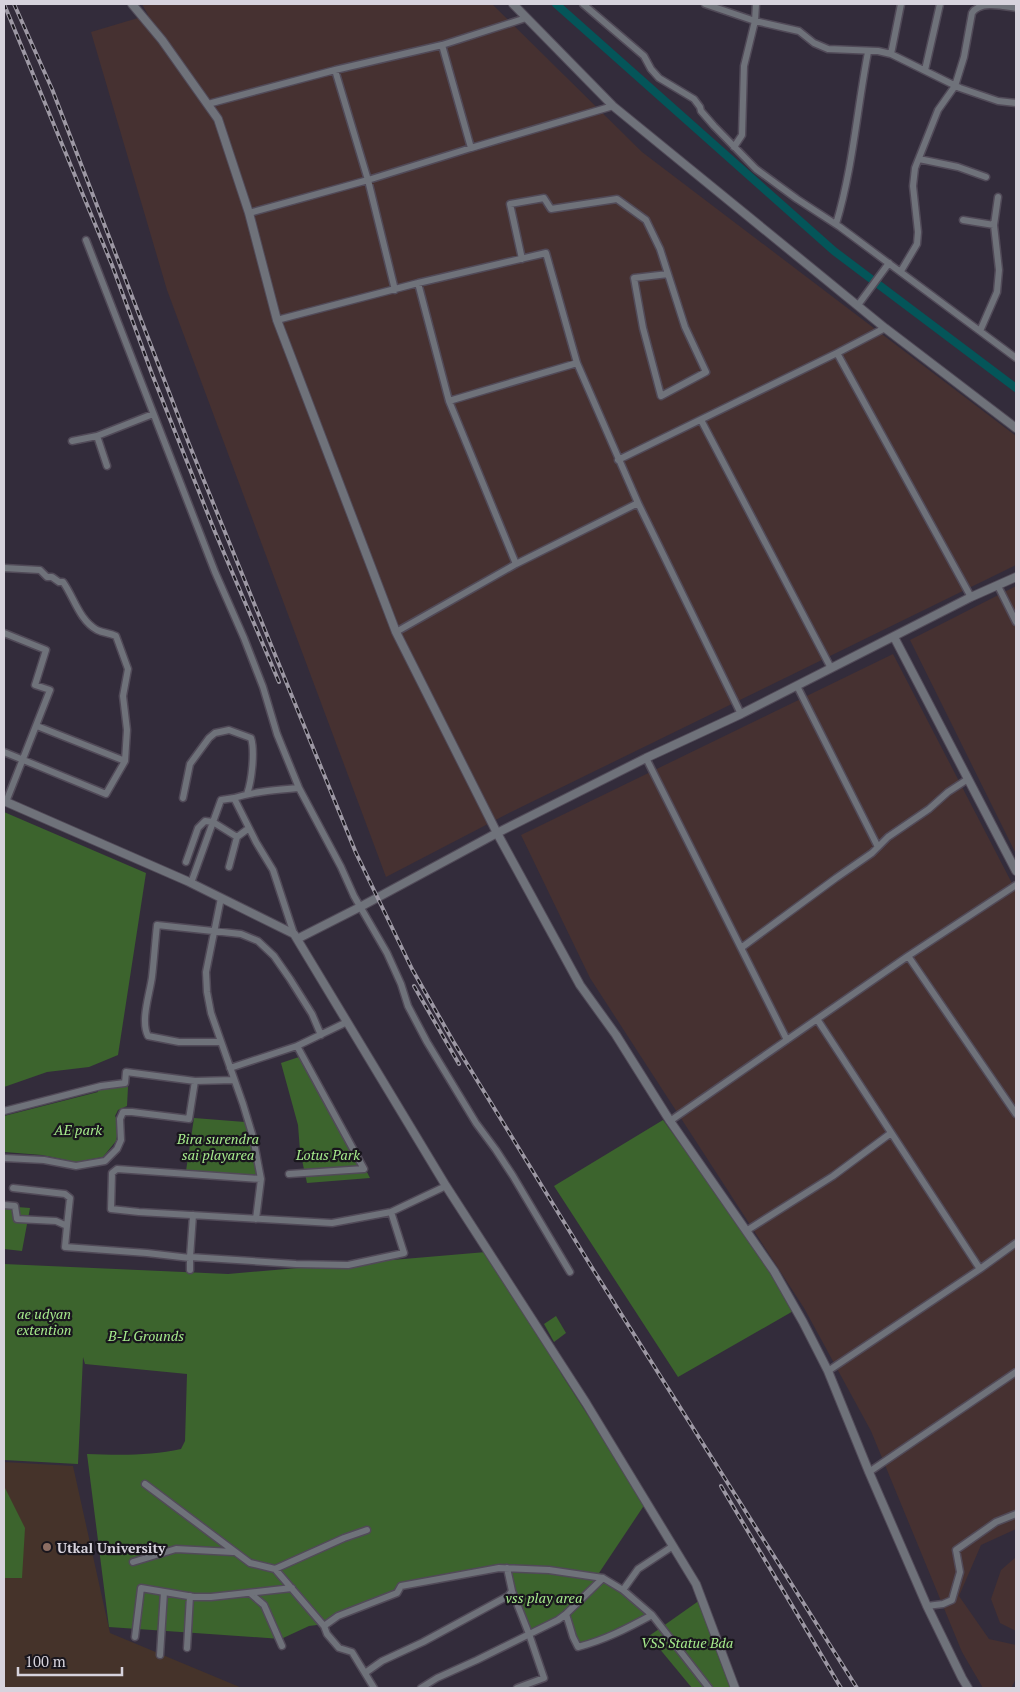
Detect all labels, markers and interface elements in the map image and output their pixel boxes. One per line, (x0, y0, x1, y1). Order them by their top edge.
park label: AE park (53, 1120, 102, 1139)
park label: Bira surendra sai playarea (176, 1129, 259, 1164)
park label: Lotus Park (295, 1145, 360, 1164)
park label: ae udyan extention (17, 1304, 71, 1339)
park label: B-L Grounds (107, 1326, 184, 1345)
place label: Utkal University (57, 1538, 166, 1557)
marker: Utkal University (41, 1541, 53, 1553)
park label: vss play area (506, 1588, 582, 1607)
park label: VSS Statue Bda (641, 1633, 733, 1652)
scale bar (18, 1644, 121, 1676)
text: 100 m (25, 1651, 66, 1671)

